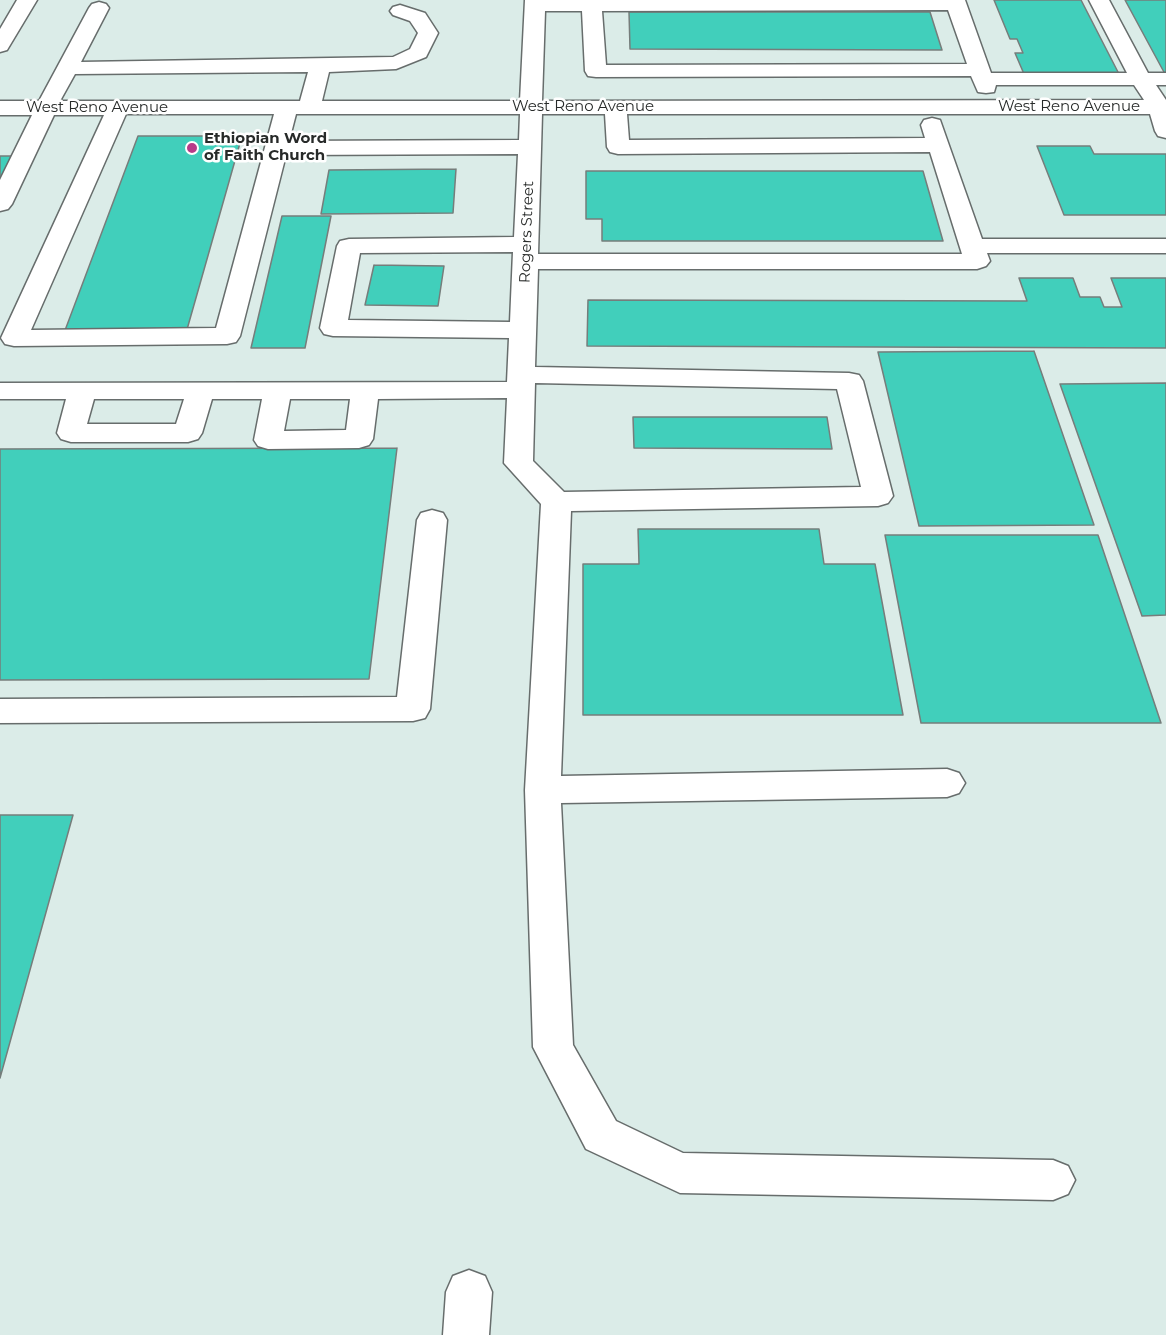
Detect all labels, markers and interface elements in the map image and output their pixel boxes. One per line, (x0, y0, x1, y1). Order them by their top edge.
street label: West Reno Avenue (512, 98, 654, 116)
street label: West Reno Avenue (998, 98, 1140, 116)
street label: West Reno Avenue (26, 99, 168, 117)
place label: Ethiopian Word of Faith Church (204, 130, 327, 165)
marker: Ethiopian Word of Faith Church (185, 141, 199, 155)
street label: Rogers Street (516, 181, 538, 283)

